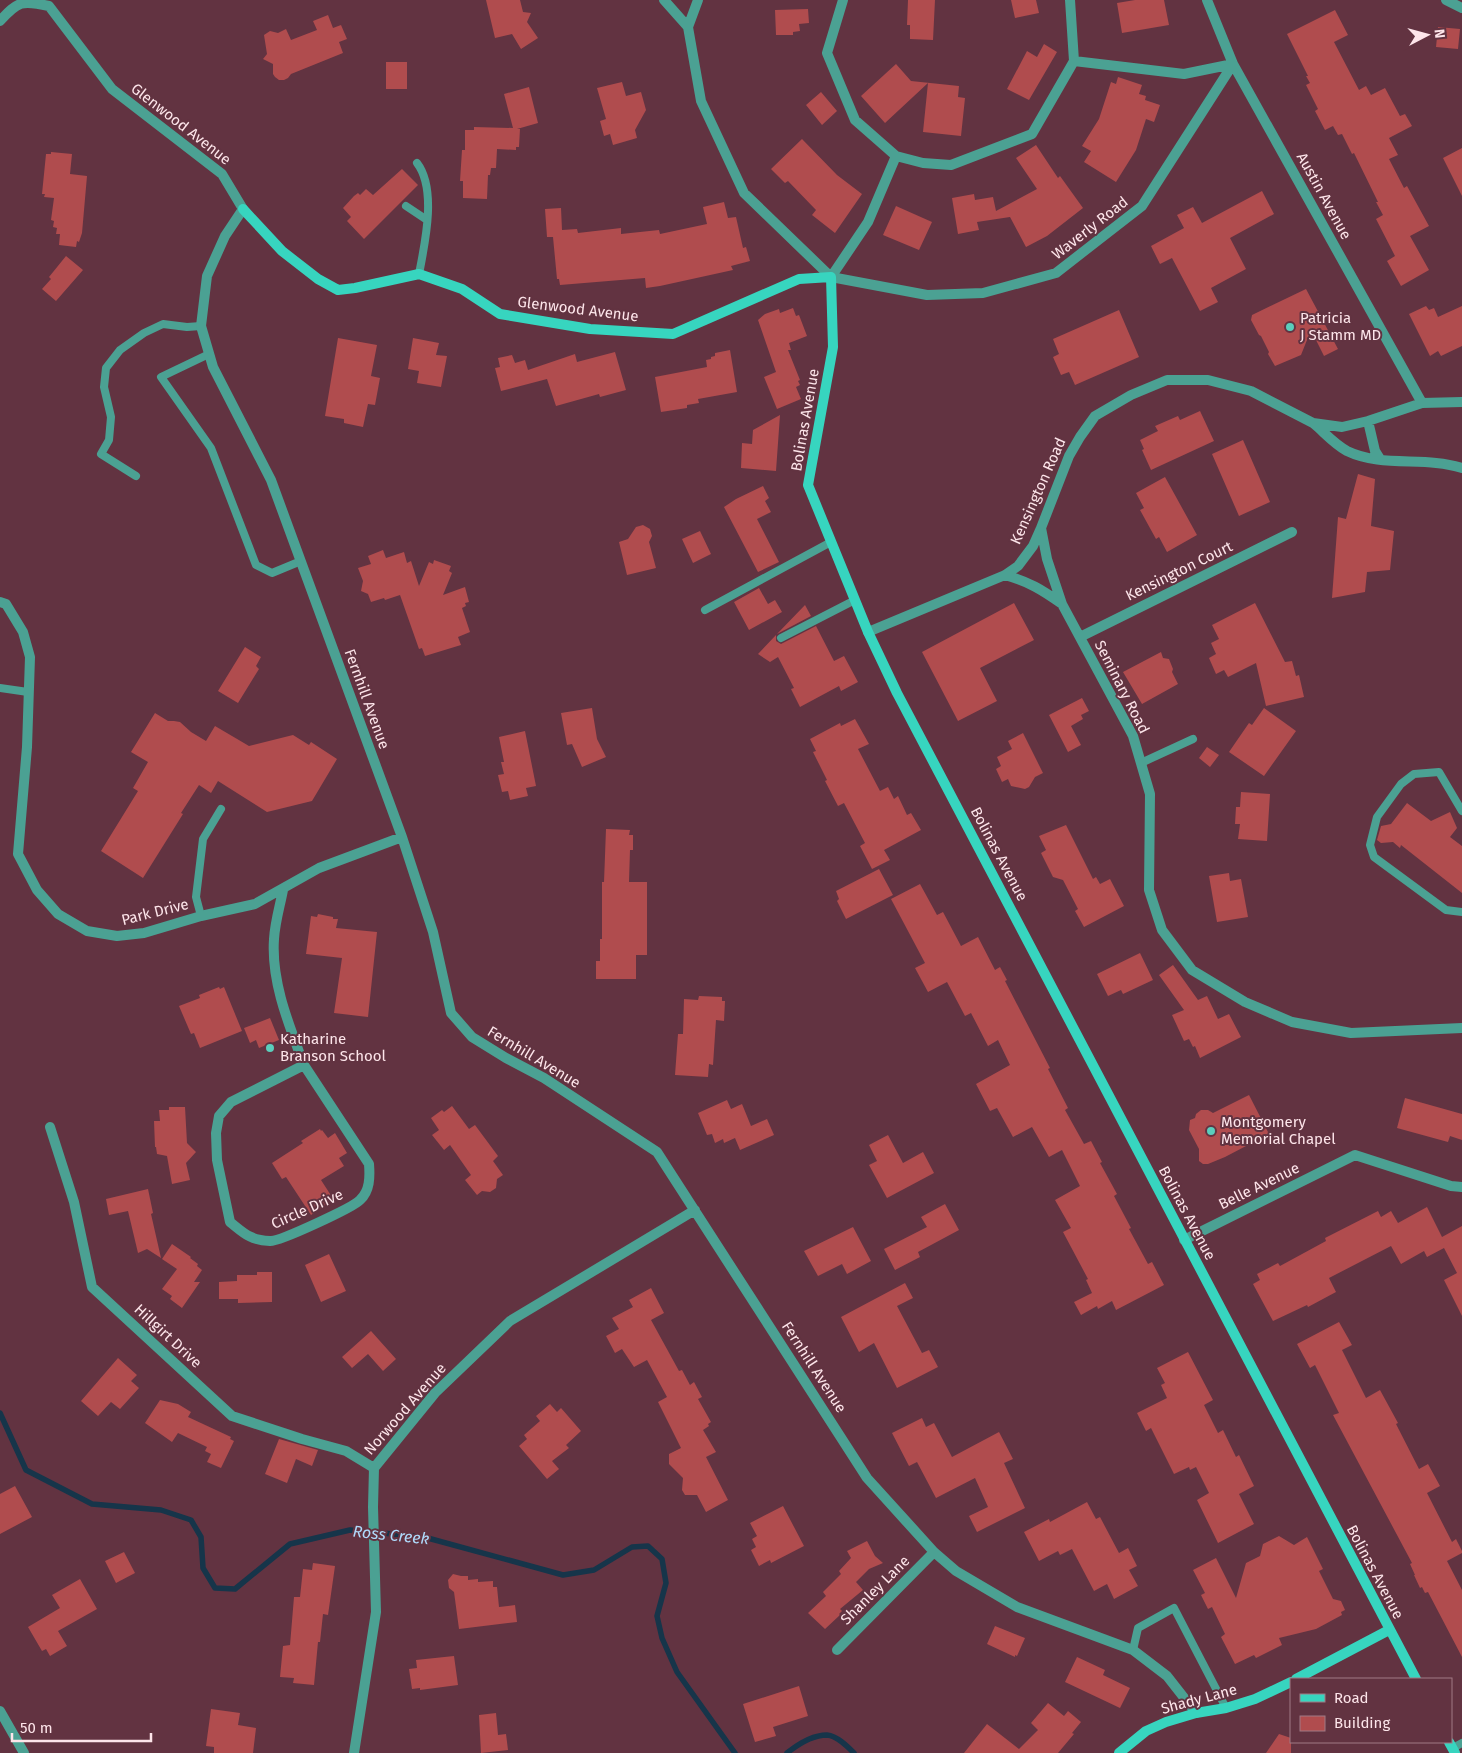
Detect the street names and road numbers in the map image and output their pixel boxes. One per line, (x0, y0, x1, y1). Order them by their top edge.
street label: Glenwood Avenue (127, 79, 235, 169)
street label: Austin Avenue (1293, 149, 1355, 243)
street label: Waverly Road (1048, 193, 1132, 263)
street label: Glenwood Avenue (516, 293, 640, 325)
street label: Bolinas Avenue (787, 367, 823, 473)
street label: Kensington Road (1006, 435, 1070, 547)
street label: Kensington Court (1123, 537, 1236, 605)
street label: Seminary Road (1091, 637, 1153, 737)
street label: Fernhill Avenue (341, 647, 393, 751)
street label: Bolinas Avenue (967, 804, 1031, 904)
street label: Park Drive (120, 895, 190, 929)
street label: Fernhill Avenue (484, 1022, 584, 1092)
street label: Belle Avenue (1216, 1159, 1302, 1213)
street label: Bolinas Avenue (1155, 1163, 1219, 1263)
street label: Circle Drive (268, 1185, 346, 1233)
street label: Hillgirt Drive (131, 1300, 205, 1372)
street label: Fernhill Avenue (778, 1318, 850, 1416)
street label: Norwood Avenue (360, 1359, 450, 1459)
street label: Bolinas Avenue (1343, 1522, 1407, 1622)
street label: Shanley Lane (837, 1552, 913, 1628)
street label: Shady Lane (1159, 1680, 1239, 1718)

